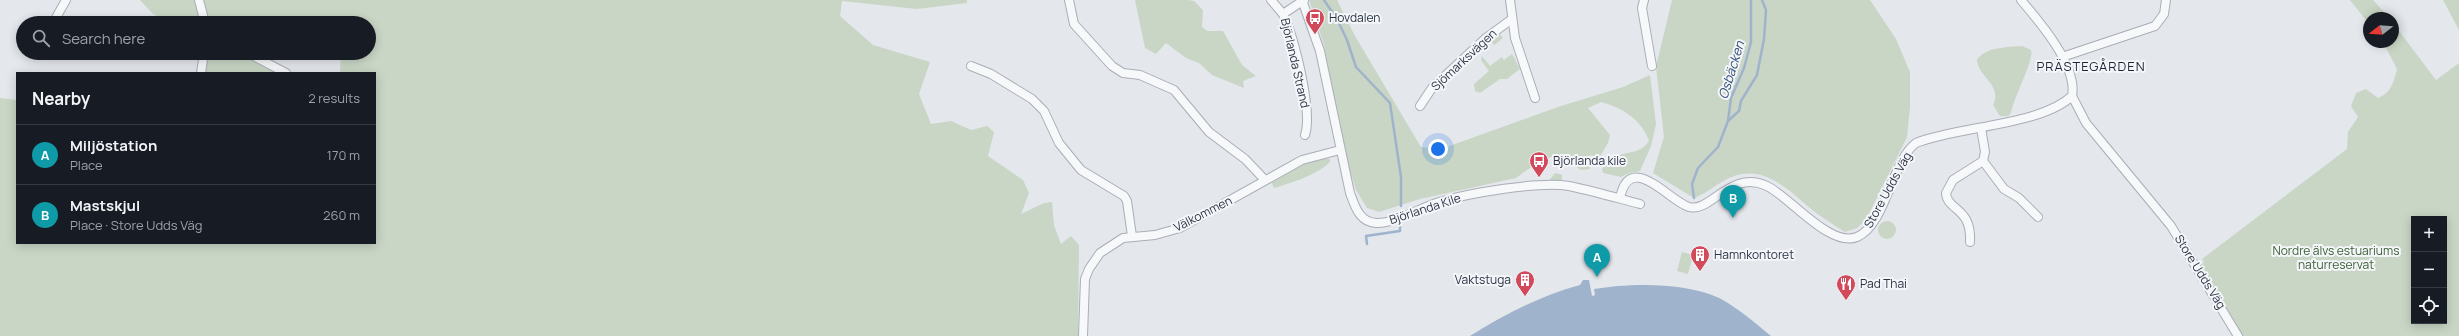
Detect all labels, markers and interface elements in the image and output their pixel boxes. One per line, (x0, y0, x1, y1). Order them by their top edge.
bus stop icon: Hovdalen (1304, 7, 1326, 35)
place label: Hovdalen (1329, 9, 1380, 26)
north arrow (2363, 12, 2399, 48)
search box (16, 16, 376, 60)
street label: Björlanda Strand (1277, 16, 1314, 109)
street label: Sjömarksvägen (1427, 25, 1500, 95)
icon: search (30, 27, 52, 49)
text: Search here (62, 28, 145, 49)
water label: Osbäcken (1714, 38, 1749, 101)
district label: PRÄSTEGÅRDEN (2036, 57, 2146, 75)
text: Nearby (32, 87, 90, 110)
text: 2 results (308, 89, 360, 107)
text: Miljöstation (70, 135, 157, 156)
your location (1428, 139, 1448, 159)
text: A (41, 146, 49, 164)
text: 170 m (327, 146, 360, 164)
street label: Store Udds Väg (1860, 149, 1915, 231)
bus stop icon: Björlanda kile (1528, 150, 1550, 178)
place label: Björlanda kile (1553, 152, 1626, 169)
text: Place (70, 156, 103, 174)
pin: B (1720, 185, 1746, 218)
street label: Björlanda Kile (1387, 189, 1463, 228)
street label: Välkommen (1171, 192, 1235, 236)
text: Mastskjul (70, 195, 140, 216)
text: B (41, 206, 49, 224)
text: 260 m (323, 206, 360, 224)
text: Place · Store Udds Väg (70, 216, 202, 234)
map controls (2411, 216, 2447, 324)
button: + (2411, 216, 2447, 252)
street label: Store Udds Väg (2171, 231, 2230, 312)
park label: Nordre älvs estuariums naturreservat (2273, 242, 2399, 273)
pin: A (1584, 244, 1610, 277)
building icon: Hamnkontoret (1689, 244, 1711, 272)
place label: Hamnkontoret (1714, 246, 1794, 263)
button: − (2411, 252, 2447, 288)
building icon: Vaktstuga (1514, 269, 1536, 297)
place label: Vaktstuga (1455, 271, 1511, 288)
restaurant icon: Pad Thai (1835, 273, 1857, 301)
place label: Pad Thai (1860, 275, 1907, 292)
button: locate (2411, 288, 2447, 324)

